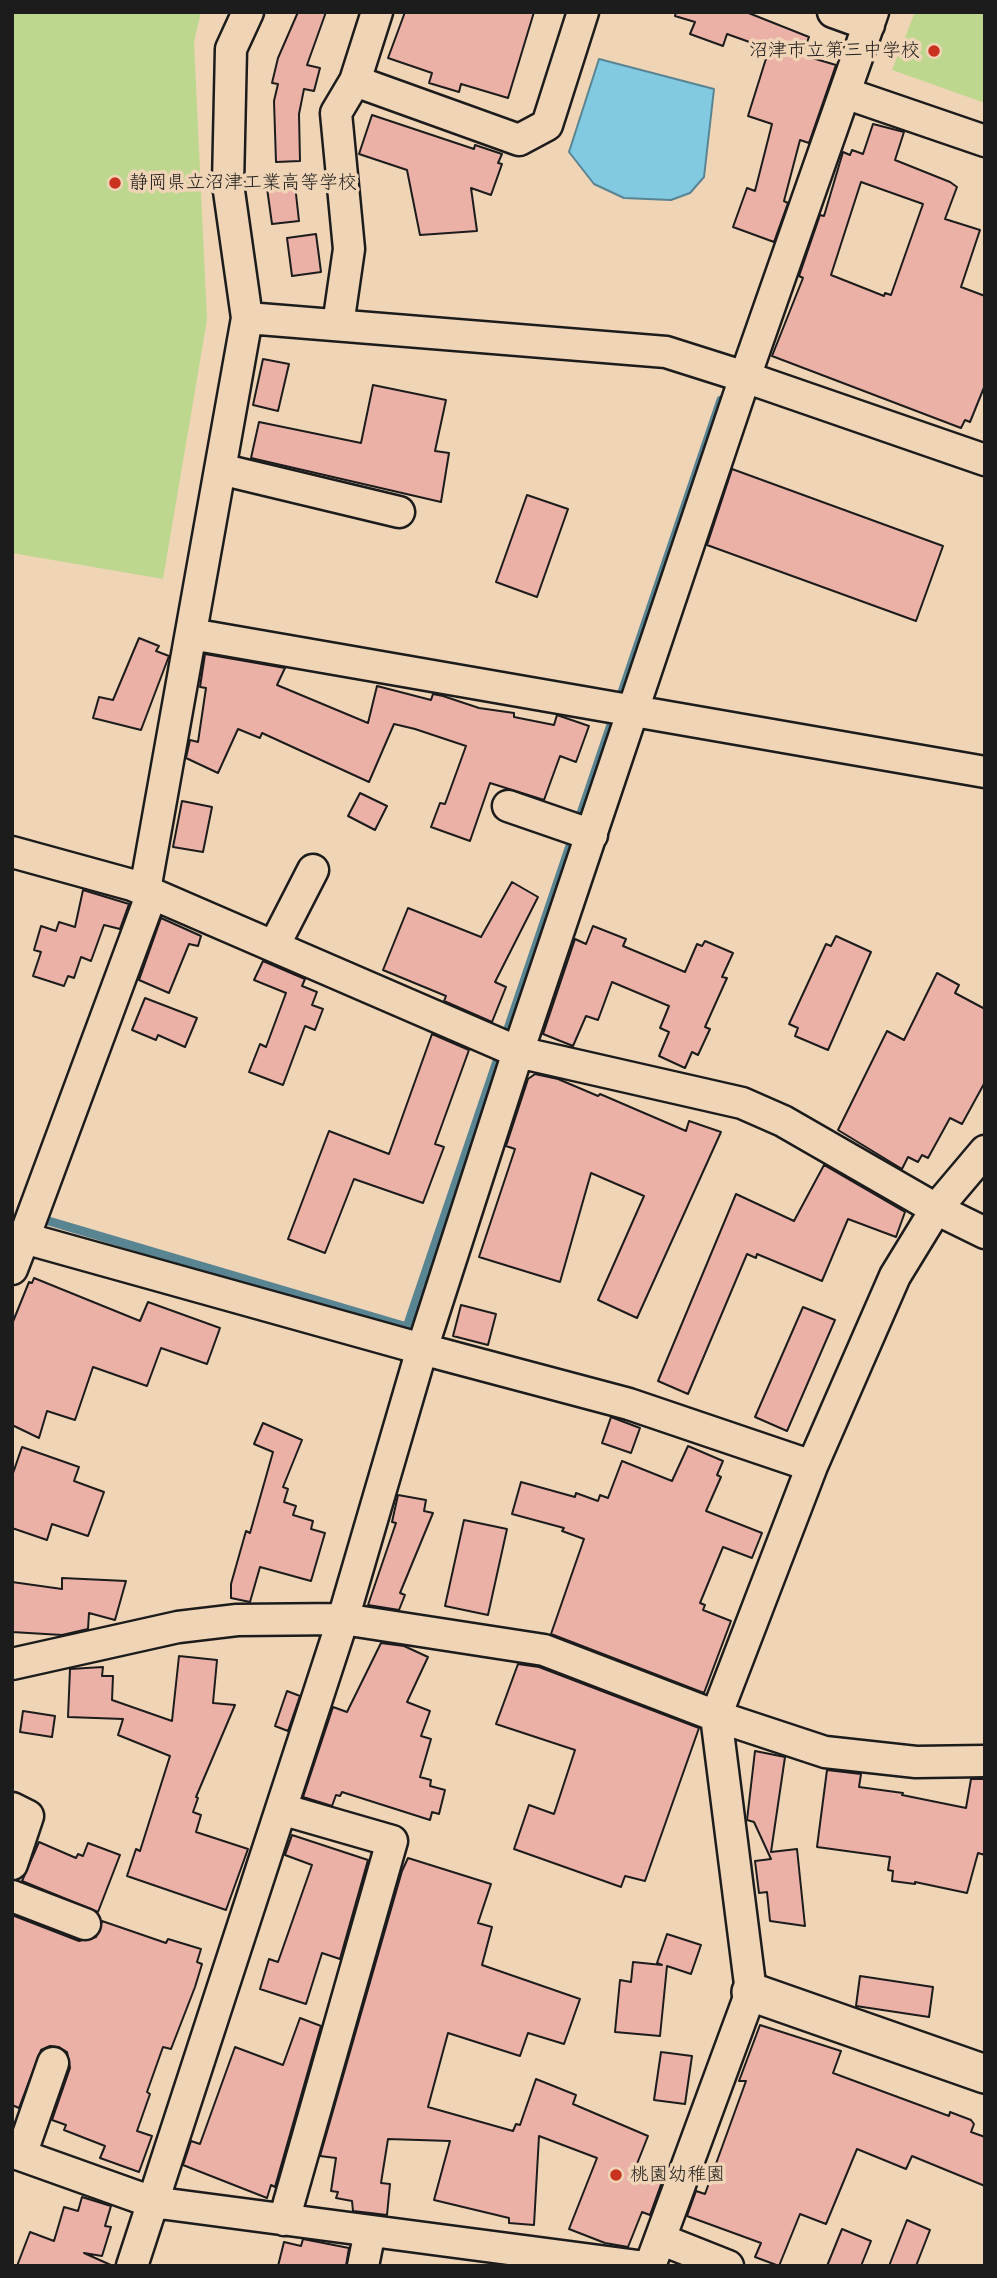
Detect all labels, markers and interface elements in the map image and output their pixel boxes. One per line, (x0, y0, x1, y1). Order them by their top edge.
place label: 沼津市立第三中学校 (749, 40, 920, 62)
marker: 沼津市立第三中学校 (926, 43, 942, 59)
place label: 静岡県立沼津工業高等学校 (129, 172, 357, 194)
marker: 静岡県立沼津工業高等学校 (107, 175, 123, 191)
place label: 桃園幼稚園 (630, 2164, 725, 2186)
marker: 桃園幼稚園 (608, 2167, 624, 2183)

